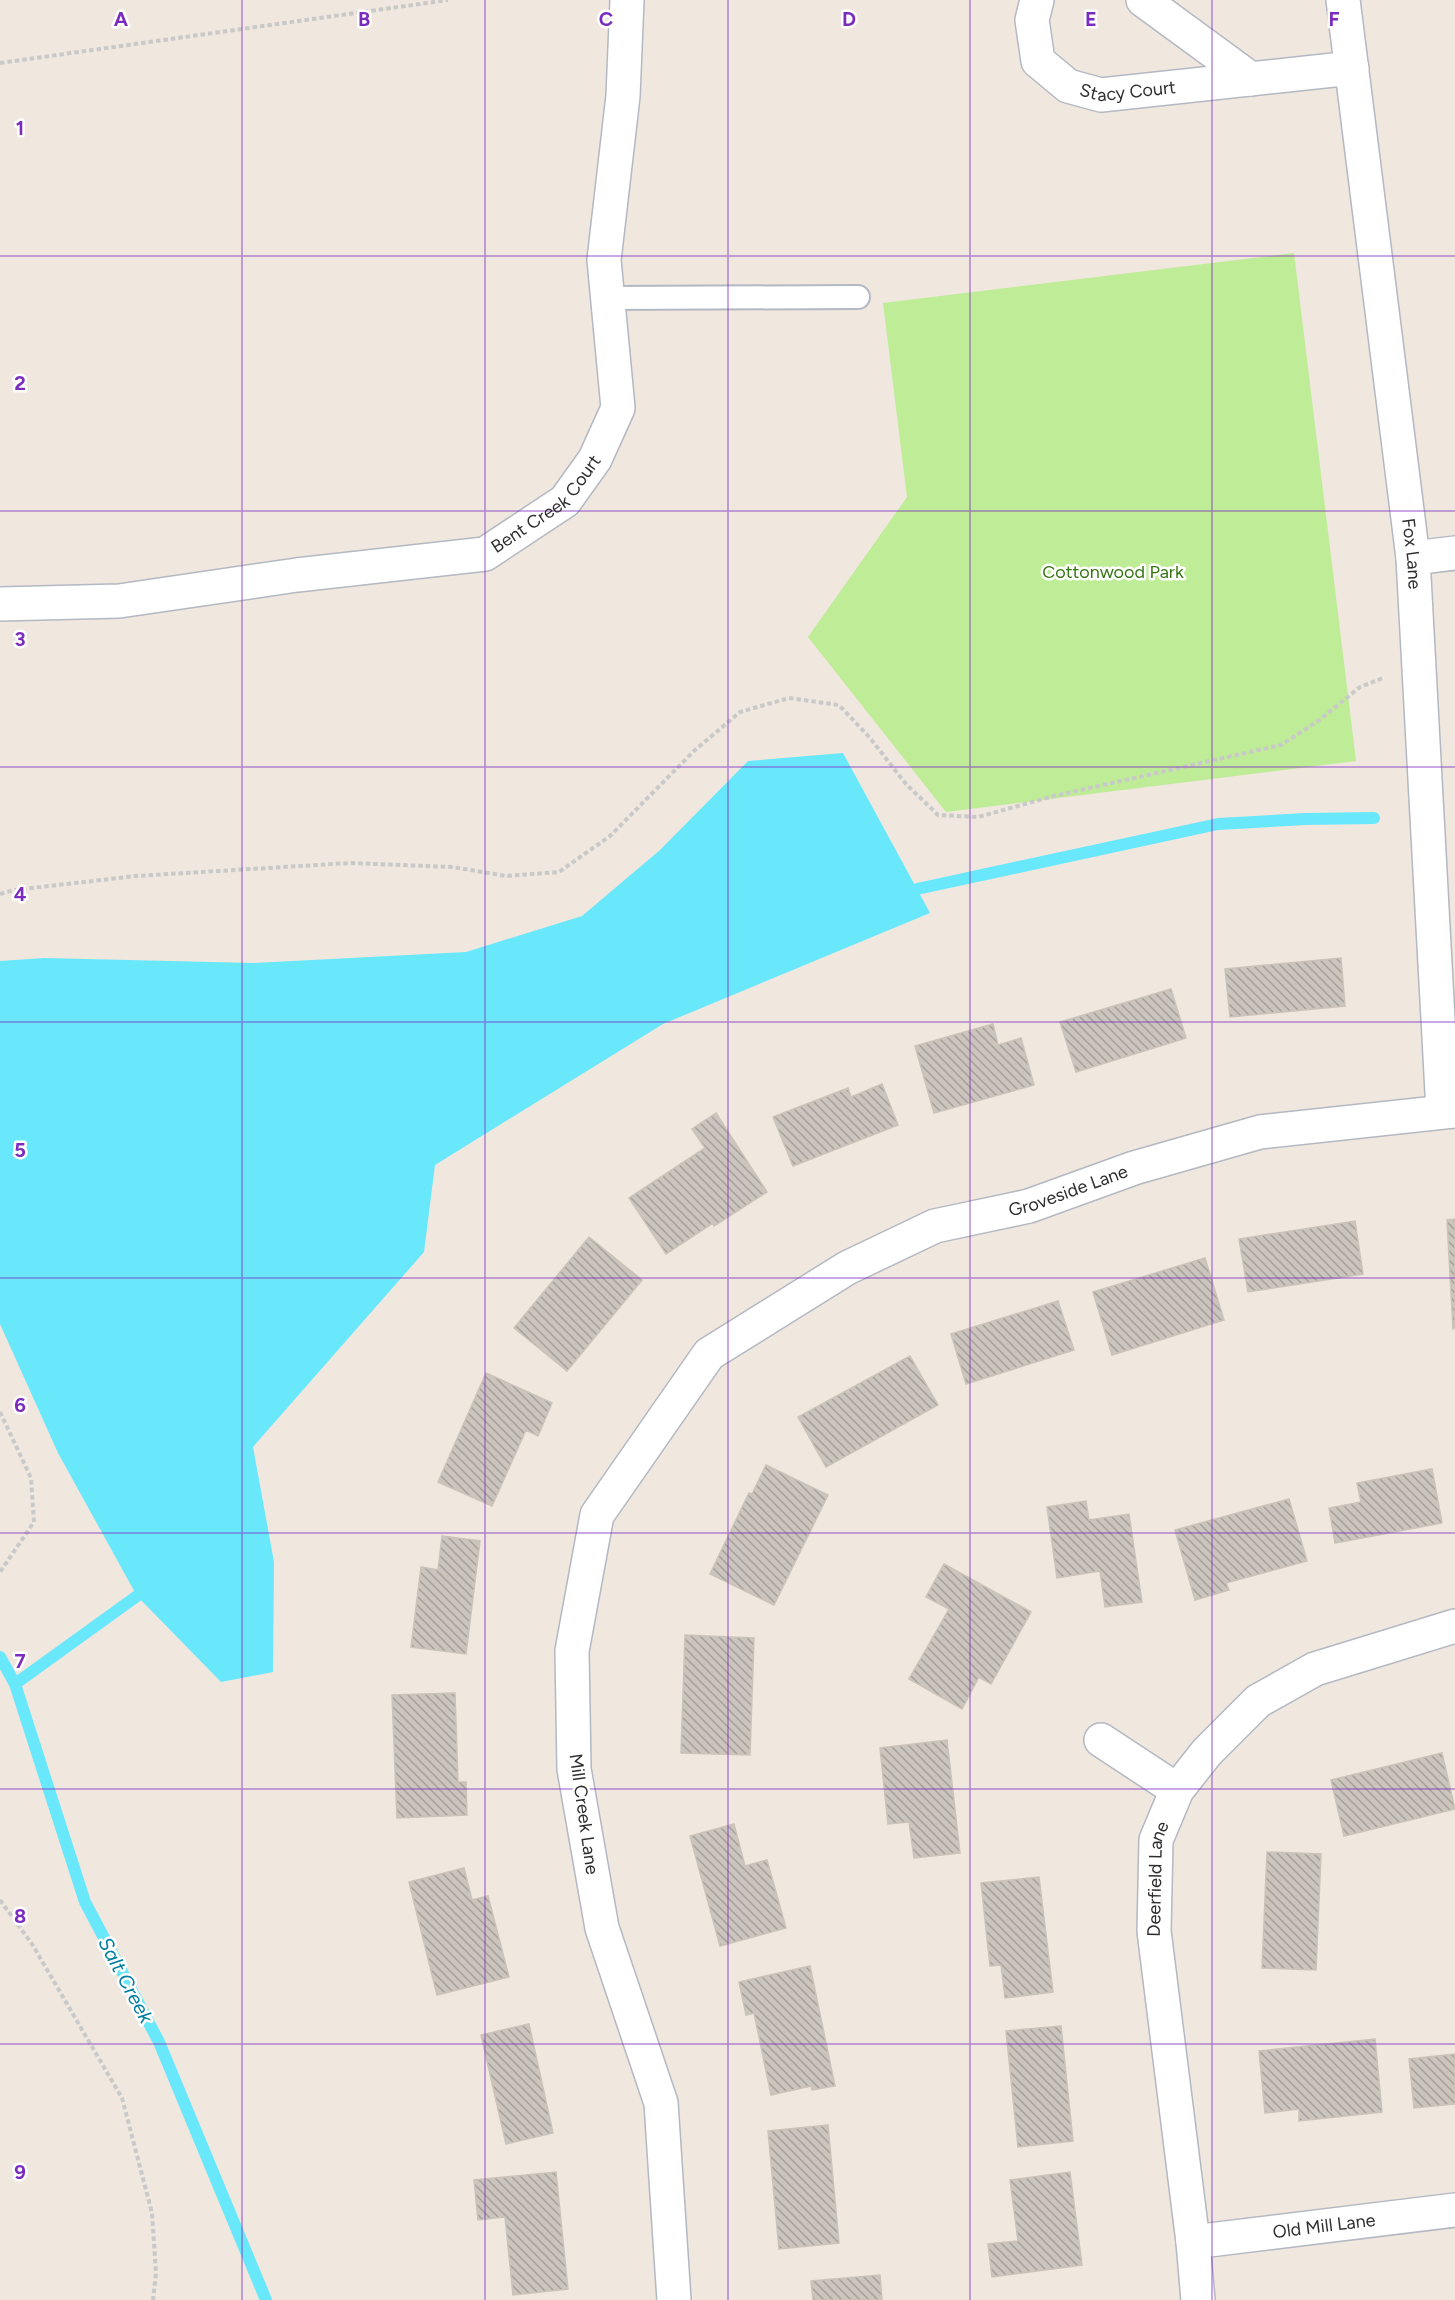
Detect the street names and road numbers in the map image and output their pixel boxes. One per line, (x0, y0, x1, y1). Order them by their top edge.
street label: Stacy Court (1077, 76, 1177, 106)
street label: Bent Creek Court (487, 450, 606, 558)
street label: Fox Lane (1397, 517, 1426, 590)
street label: Groveside Lane (1007, 1160, 1131, 1221)
street label: Mill Creek Lane (565, 1752, 603, 1876)
street label: Deerfield Lane (1143, 1818, 1174, 1937)
street label: Old Mill Lane (1271, 2209, 1377, 2243)

